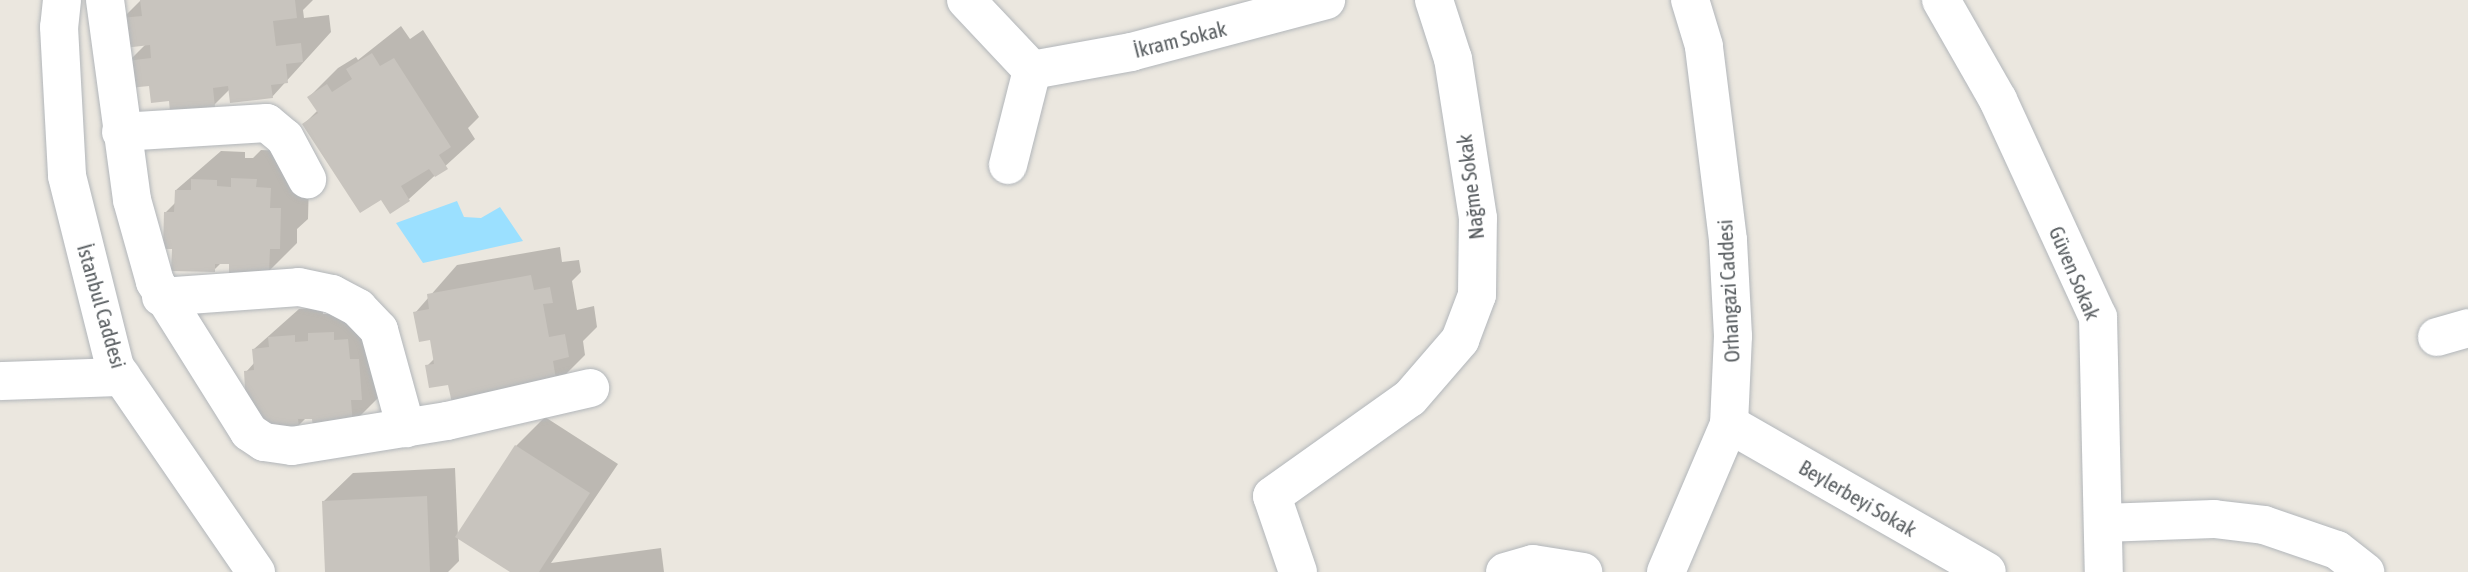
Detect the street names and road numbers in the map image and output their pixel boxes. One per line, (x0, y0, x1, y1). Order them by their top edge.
street label: İkram Sokak (1131, 15, 1229, 63)
street label: Nağme Sokak (1451, 133, 1489, 241)
street label: Orhangazi Caddesi (1712, 219, 1744, 363)
street label: Güven Sokak (2044, 222, 2106, 324)
street label: İstanbul Caddesi (72, 241, 132, 371)
street label: Beylerbeyi Sokak (1795, 454, 1921, 542)

